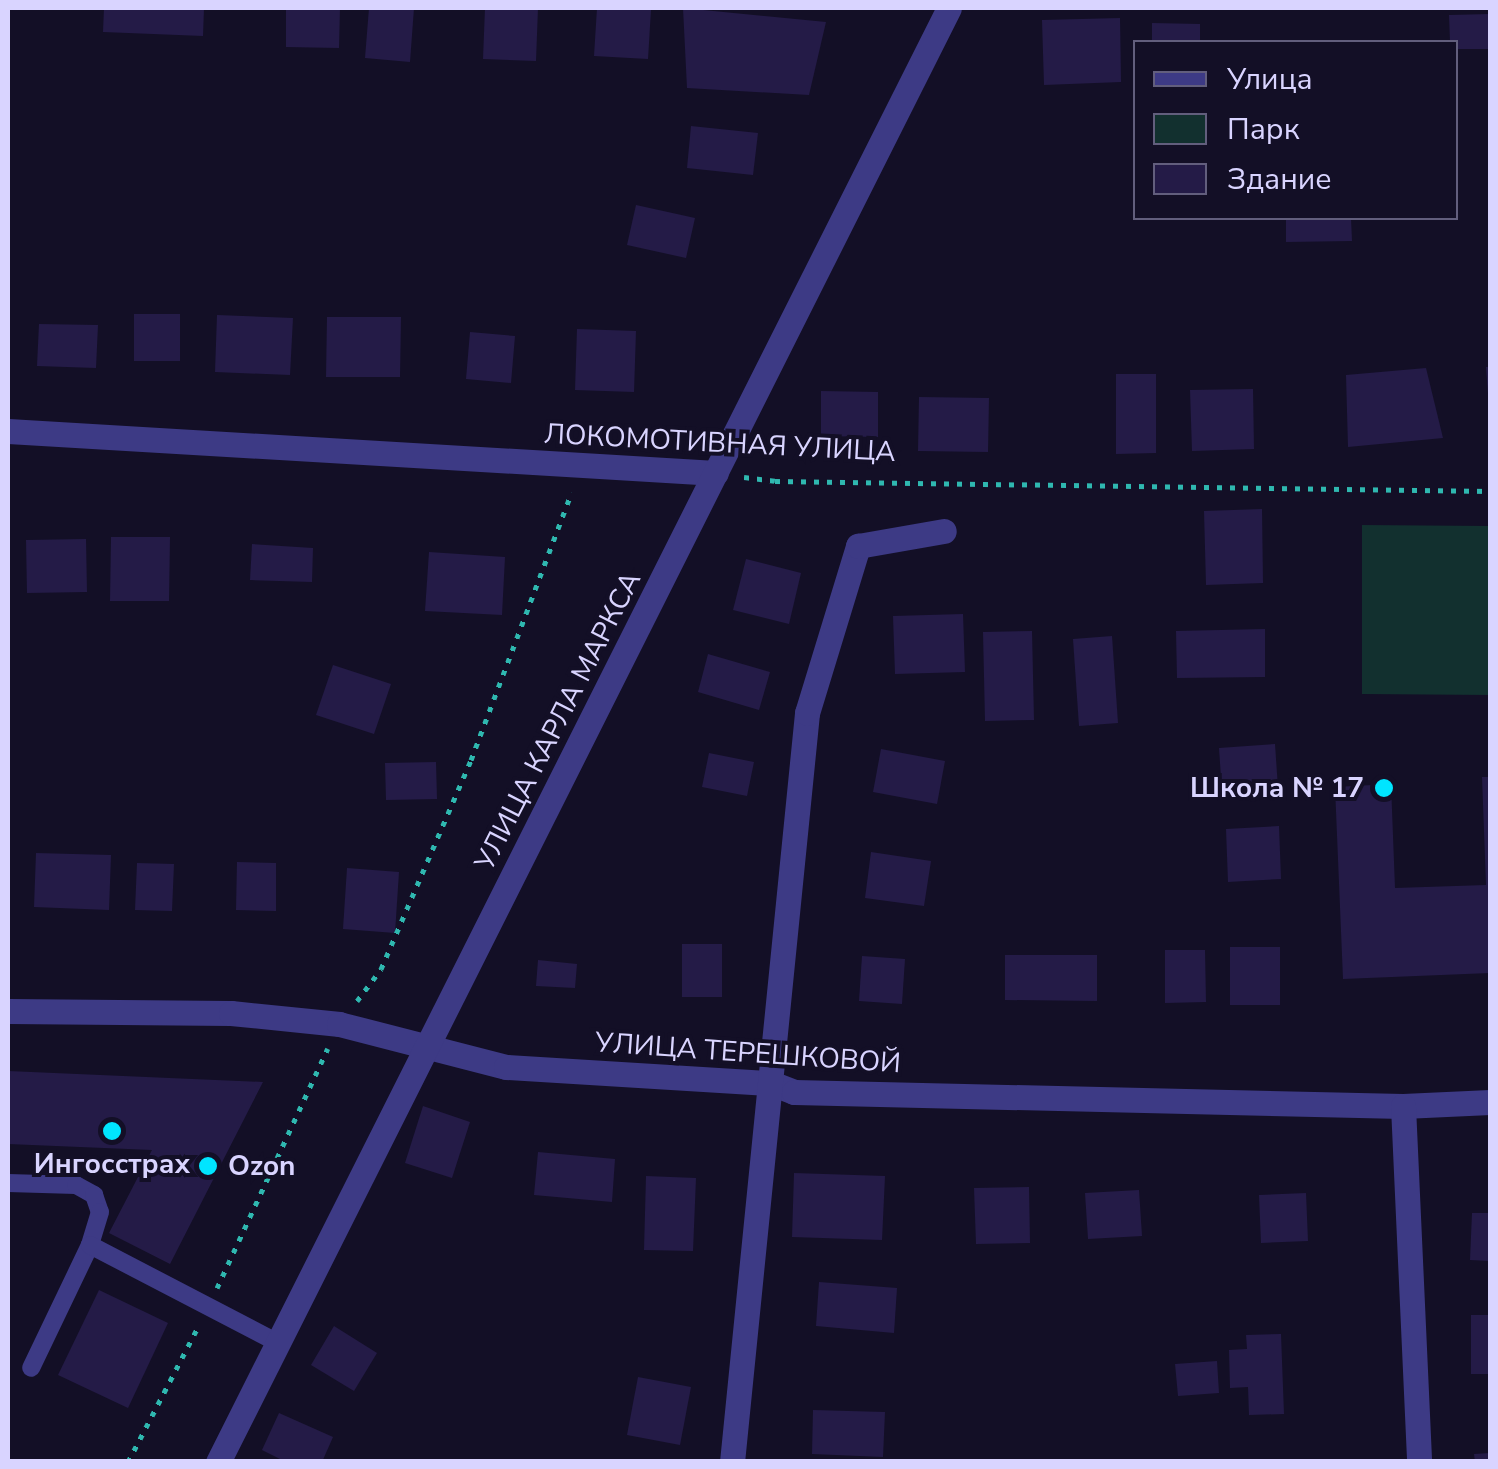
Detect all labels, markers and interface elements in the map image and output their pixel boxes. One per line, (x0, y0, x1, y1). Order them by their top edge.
legend (1133, 40, 1458, 220)
text: Улица (1227, 59, 1313, 100)
text: Парк (1227, 109, 1299, 150)
text: Здание (1227, 159, 1332, 200)
street label: ЛОКОМОТИВНАЯ УЛИЦА (543, 417, 897, 469)
street label: УЛИЦА КАРЛА МАРКСА (468, 566, 648, 876)
place label: Школа № 17 (1190, 771, 1364, 805)
marker: Школа № 17 (1373, 777, 1395, 799)
street label: УЛИЦА ТЕРЕШКОВОЙ (594, 1026, 902, 1080)
marker: Ингосстрах (101, 1120, 123, 1142)
place label: Ингосстрах (34, 1147, 190, 1181)
place label: Ozon (228, 1149, 295, 1183)
marker: Ozon (197, 1155, 219, 1177)

